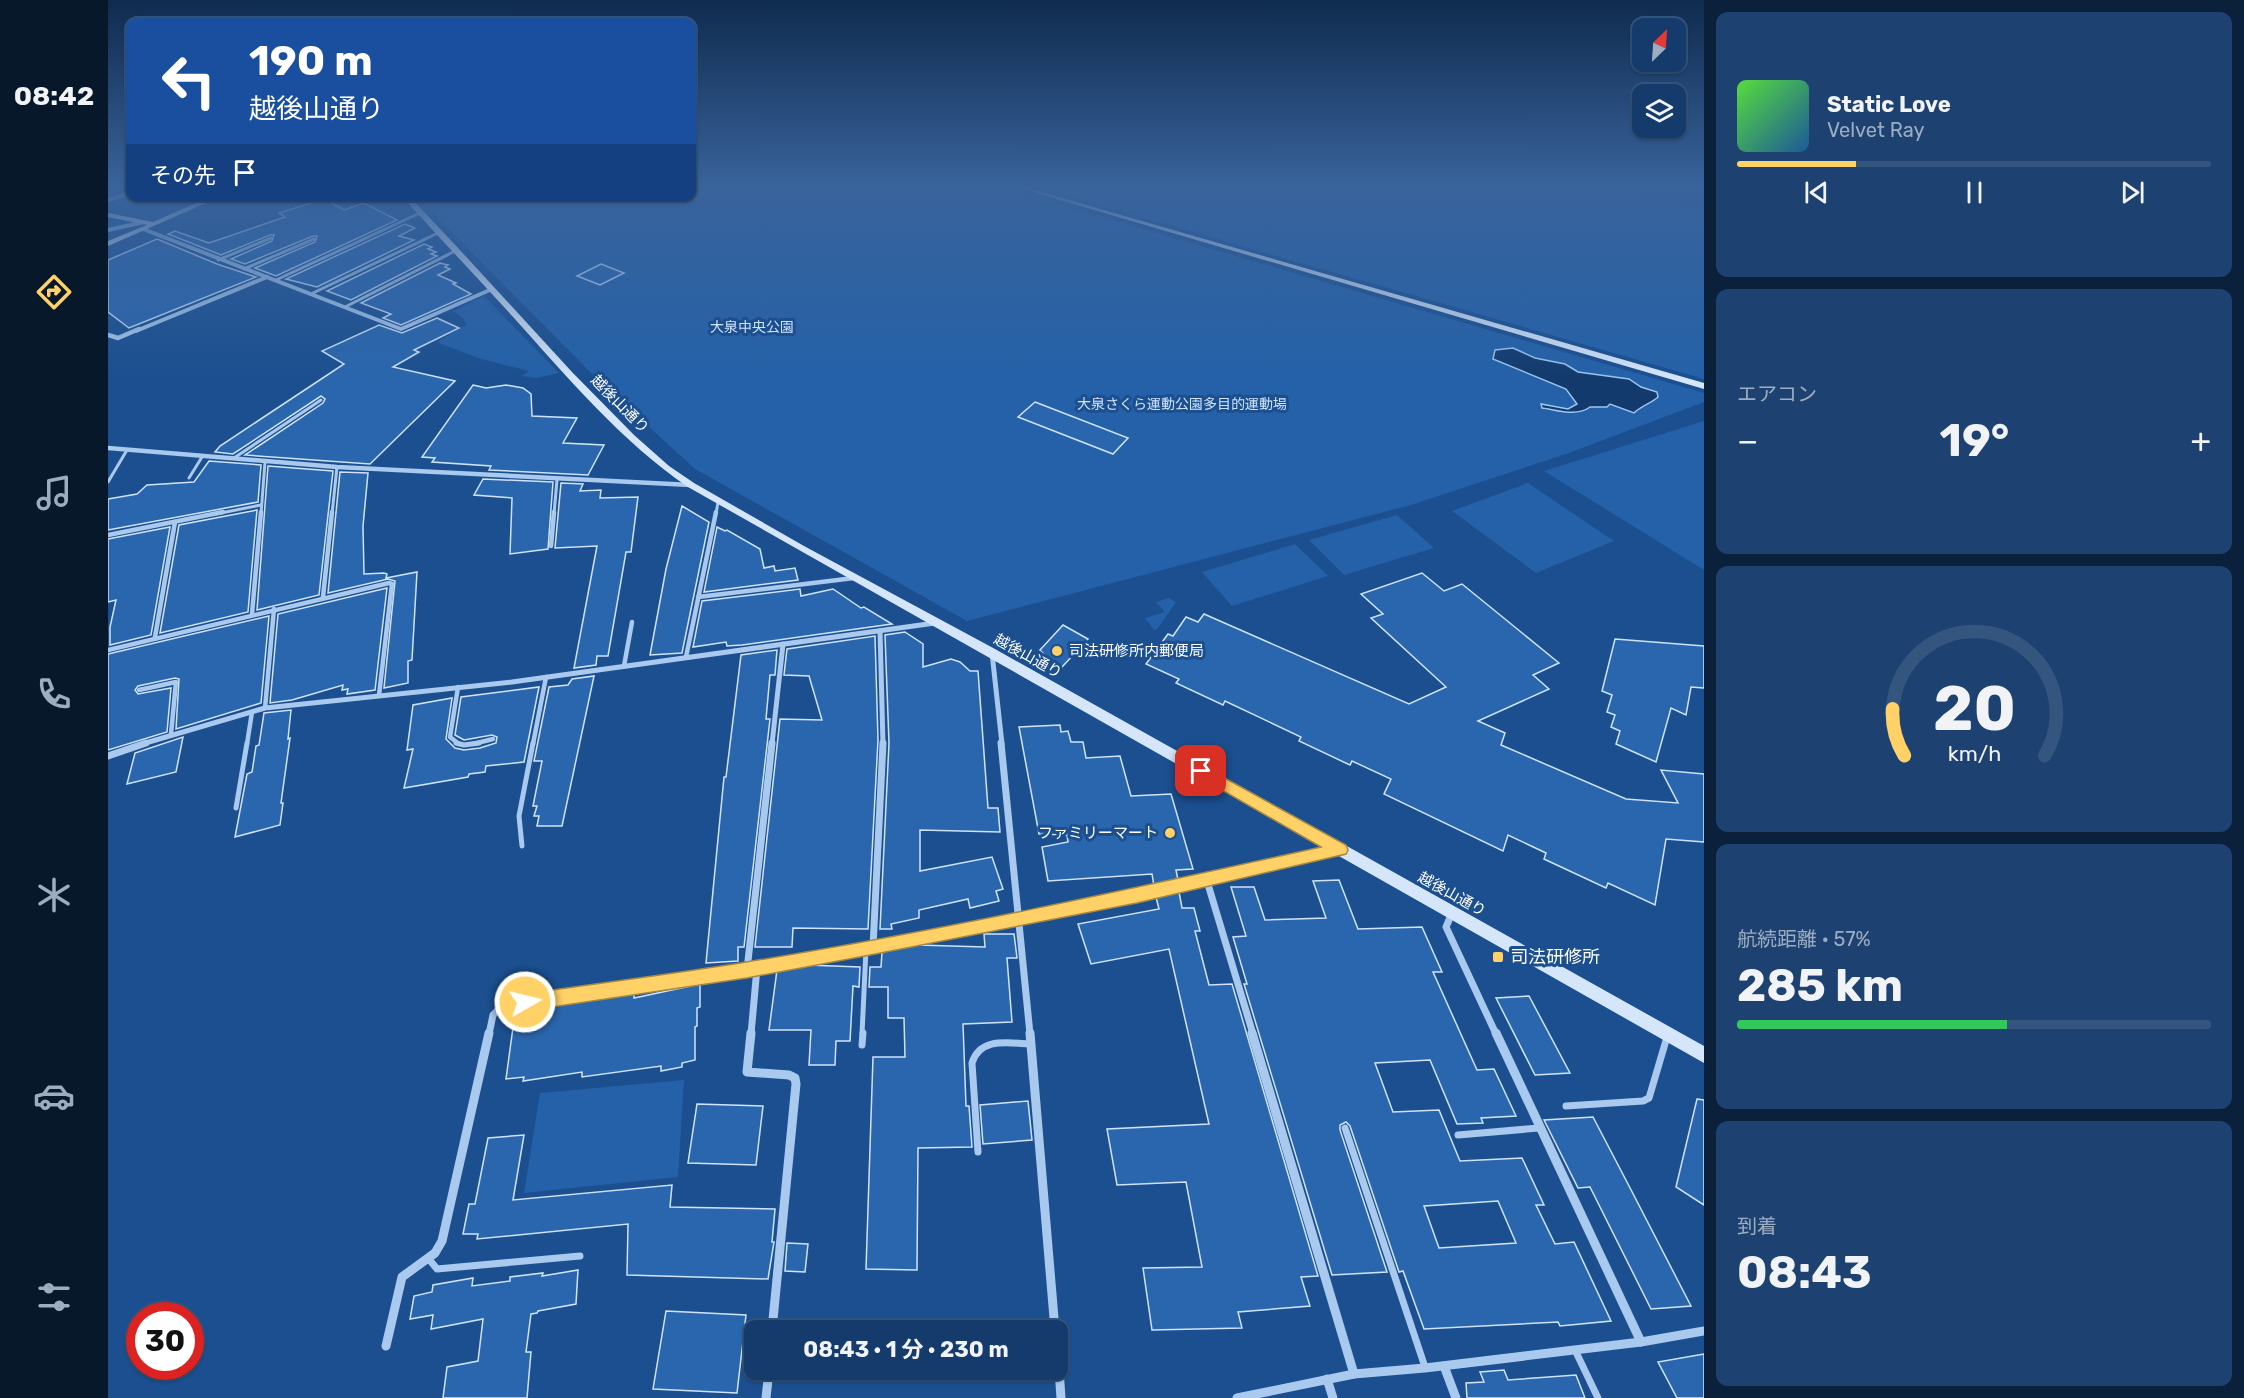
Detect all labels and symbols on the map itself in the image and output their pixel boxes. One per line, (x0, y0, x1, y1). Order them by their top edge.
north arrow (1632, 18, 1686, 72)
park label: 大泉中央公園 (710, 319, 794, 336)
street label: 越後山通り (586, 370, 653, 437)
park label: 大泉さくら運動公園多目的運動場 (1077, 396, 1287, 413)
street label: 越後山通り (990, 629, 1065, 682)
place label: 司法研修所内郵便局 (1069, 642, 1204, 660)
marker: 司法研修所内郵便局 (1050, 644, 1064, 658)
pin (1175, 745, 1226, 796)
place label: ファミリーマート (1038, 824, 1158, 842)
marker: ファミリーマート (1163, 826, 1177, 840)
street label: 越後山通り (1414, 867, 1489, 920)
place label: 司法研修所 (1510, 946, 1600, 968)
marker: 司法研修所 (1491, 950, 1505, 964)
position arrow (493, 970, 557, 1034)
speed limit sign: 30 (126, 1302, 204, 1380)

